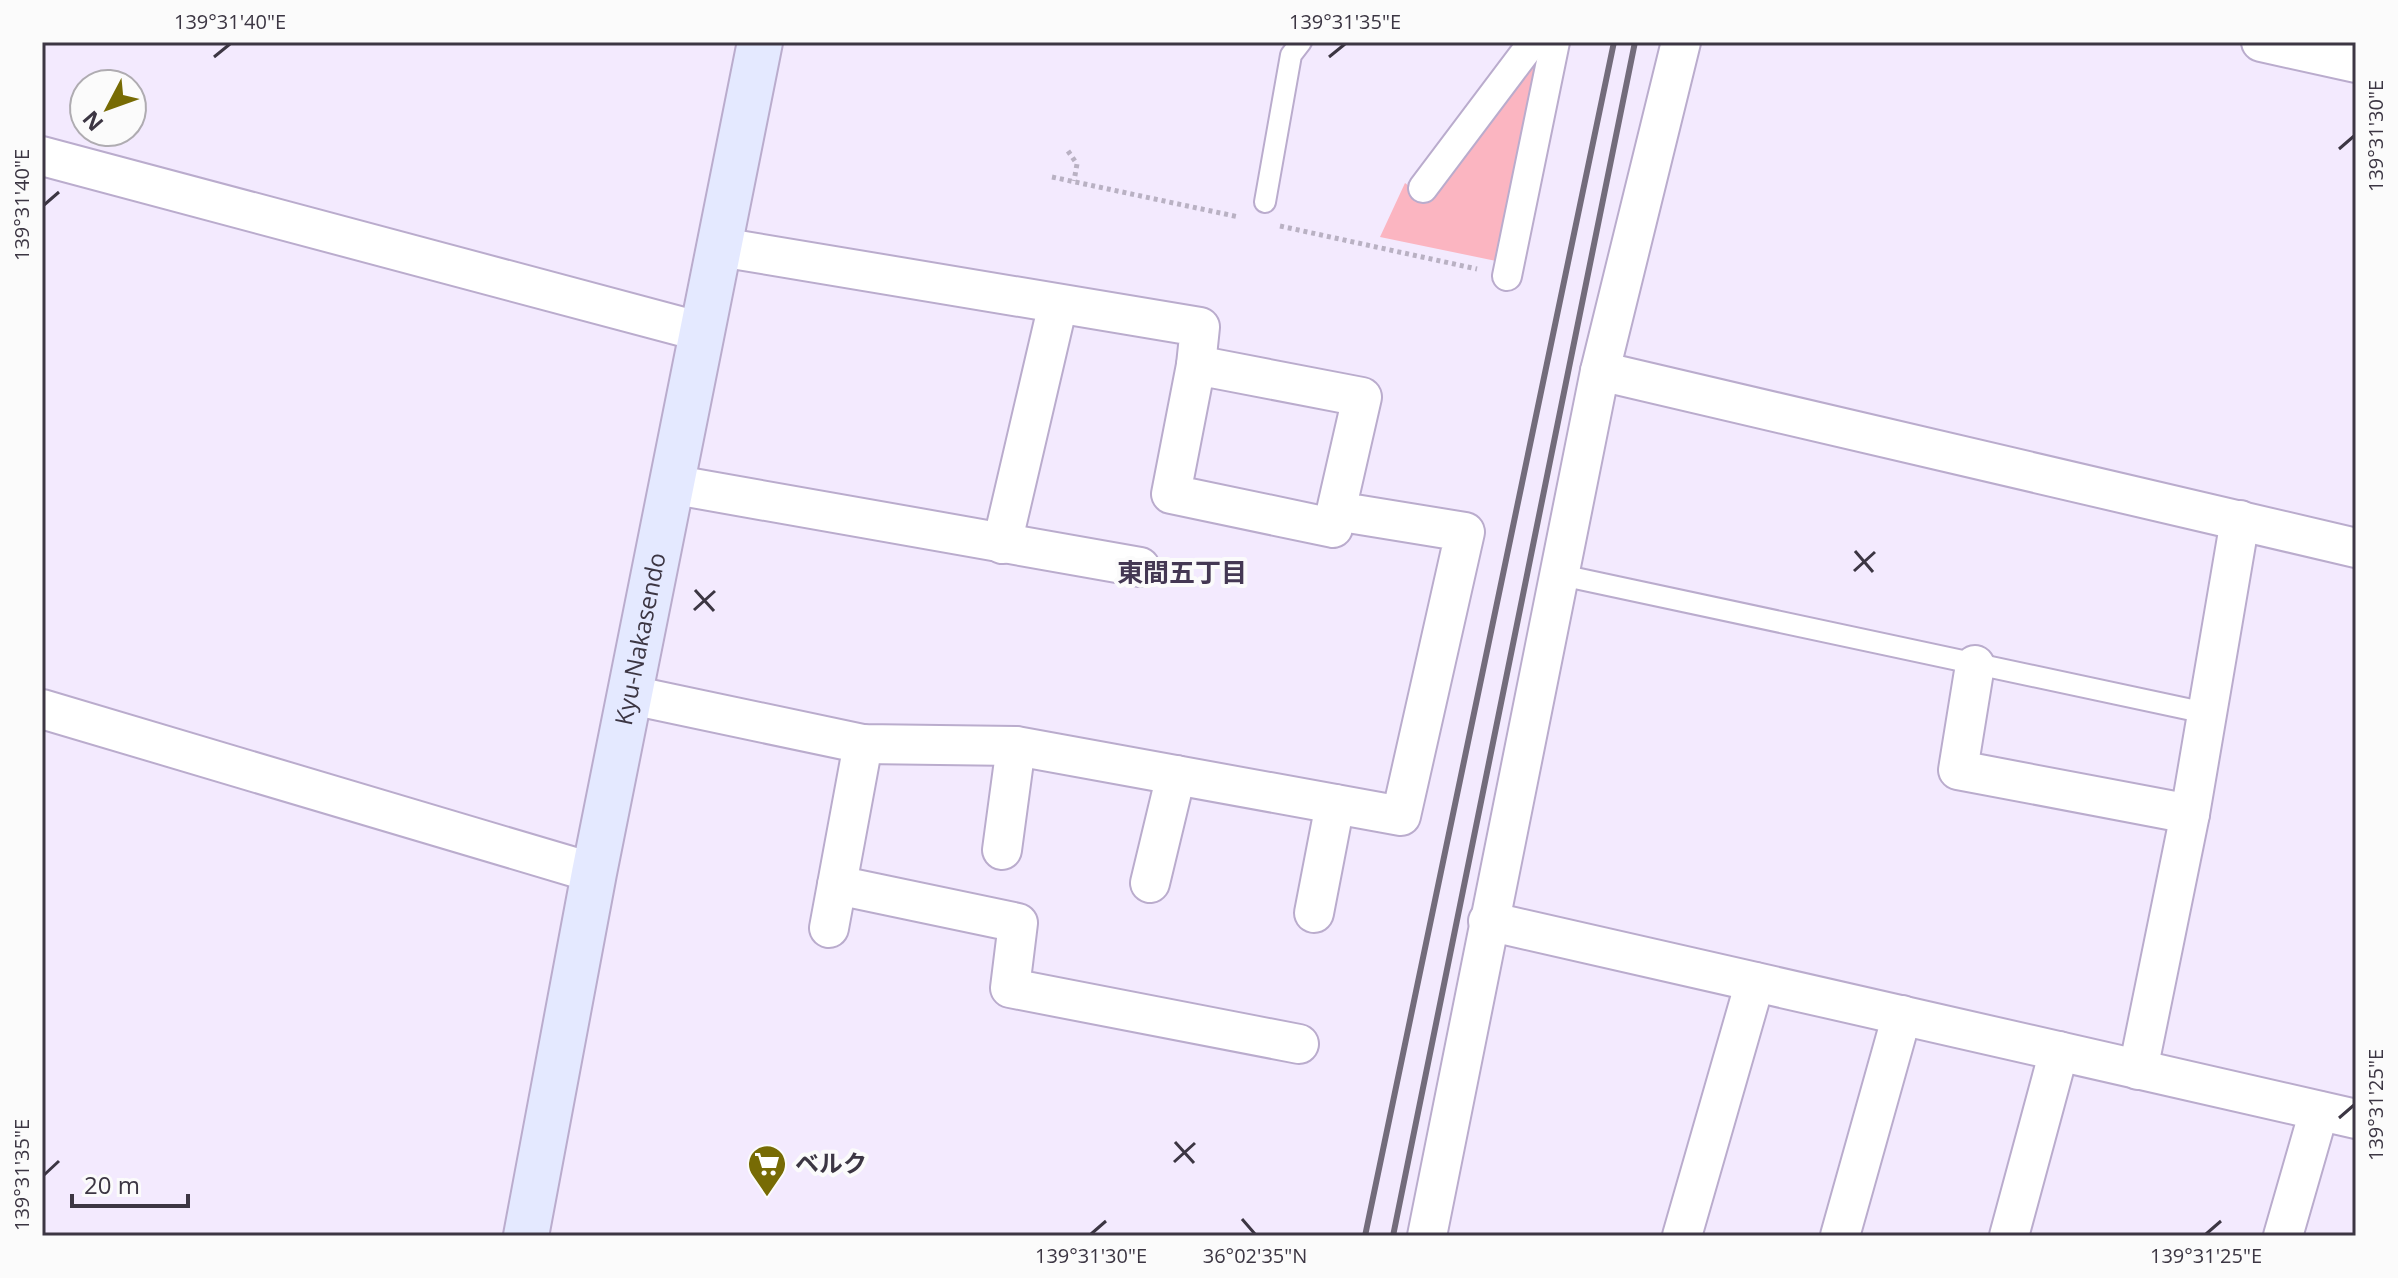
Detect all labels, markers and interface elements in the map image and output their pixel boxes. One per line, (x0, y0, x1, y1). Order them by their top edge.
text: 139°31'40"E (174, 8, 286, 35)
text: 139°31'35"E (1289, 8, 1401, 35)
north arrow (68, 68, 148, 148)
text: 139°31'30"E (2362, 80, 2389, 192)
text: N (75, 105, 109, 138)
text: 139°31'40"E (8, 149, 35, 261)
street label: Kyu-Nakasendo (606, 549, 673, 728)
district label: 東間五丁目 (1117, 554, 1247, 590)
text: 139°31'25"E (2362, 1049, 2389, 1161)
text: 139°31'35"E (8, 1119, 35, 1231)
supermarket icon: ベルク (746, 1143, 788, 1198)
place label: ベルク (795, 1146, 867, 1179)
scale bar (72, 1158, 188, 1208)
text: 20 m (84, 1168, 140, 1201)
text: 139°31'30"E (1035, 1242, 1147, 1269)
text: 36°02'35"N (1203, 1242, 1307, 1269)
text: 139°31'25"E (2150, 1242, 2262, 1269)

